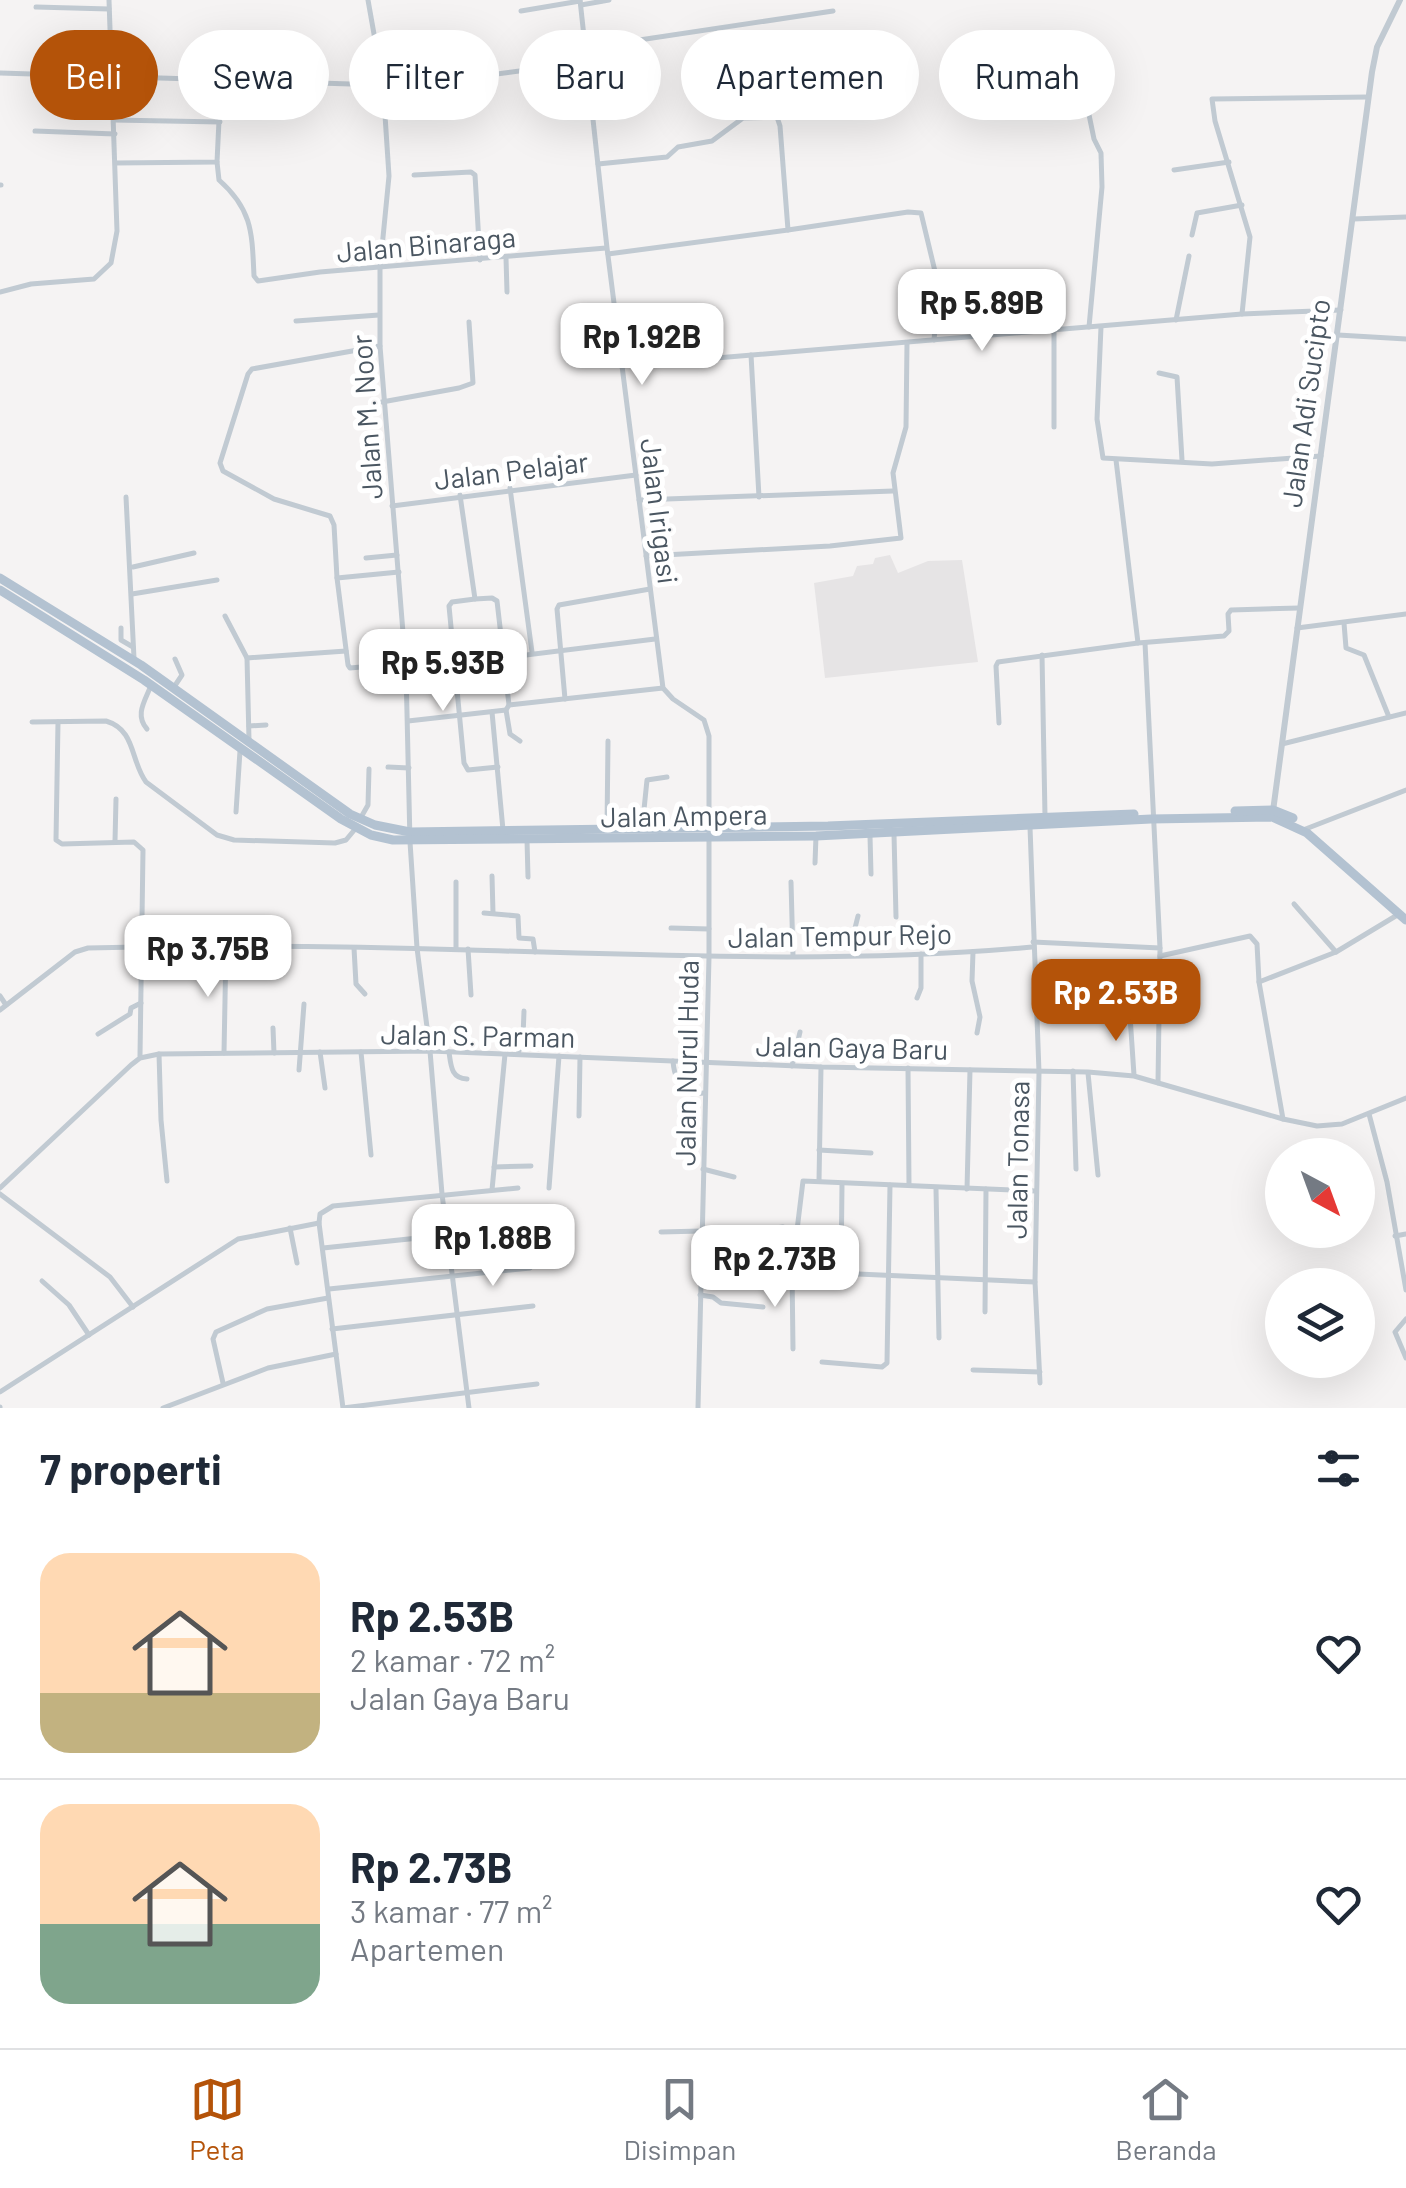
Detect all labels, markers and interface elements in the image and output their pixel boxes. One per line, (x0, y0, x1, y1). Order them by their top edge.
chip: Beli (30, 30, 158, 120)
chip: Sewa (178, 30, 329, 120)
chip: Filter (349, 30, 499, 120)
chip: Baru (519, 30, 661, 120)
chip: Apartemen (681, 30, 919, 120)
chip: Rumah (939, 30, 1115, 120)
street label: Jalan Binaraga (335, 219, 517, 269)
pin: Rp 5.89B (879, 269, 1085, 354)
text: Rp 5.89B (920, 282, 1044, 320)
street label: Jalan Adi Sucipto (1274, 297, 1336, 509)
pin: Rp 1.92B (539, 303, 745, 388)
text: Rp 1.92B (583, 316, 701, 354)
street label: Jalan M. Noor (343, 334, 389, 500)
street label: Jalan Irigasi (634, 436, 686, 586)
street label: Jalan Pelajar (432, 444, 590, 496)
pin: Rp 5.93B (340, 629, 546, 714)
text: Rp 5.93B (381, 642, 505, 680)
street label: Jalan Ampera (600, 797, 768, 833)
pin: Rp 3.75B (105, 915, 311, 1000)
street label: Jalan Tempur Rejo (728, 916, 952, 954)
text: Rp 3.75B (146, 928, 270, 966)
pin: Rp 2.53B (1013, 959, 1219, 1044)
street label: Jalan Nurul Huda (667, 960, 705, 1166)
text: Rp 2.53B (1053, 972, 1179, 1010)
street label: Jalan S. Parman (380, 1016, 576, 1054)
street label: Jalan Gaya Baru (756, 1028, 948, 1066)
street label: Jalan Tonasa (999, 1081, 1035, 1239)
north arrow (1265, 1138, 1375, 1248)
map controls (1265, 1138, 1375, 1378)
pin: Rp 1.88B (390, 1204, 596, 1289)
text: Rp 1.88B (434, 1217, 552, 1255)
pin: Rp 2.73B (672, 1225, 878, 1310)
text: Rp 2.73B (713, 1238, 837, 1276)
button: layers (1265, 1268, 1375, 1378)
icon: filters (1311, 1441, 1366, 1496)
text: 7 properti (40, 1443, 222, 1493)
text: Rp 2.53B (350, 1590, 514, 1640)
icon: home (120, 1593, 240, 1713)
icon: heart (1311, 1626, 1366, 1681)
text: 2 kamar · 72 m² (350, 1640, 555, 1678)
text: Jalan Gaya Baru (350, 1678, 570, 1716)
text: Rp 2.73B (350, 1841, 512, 1891)
icon: home (120, 1844, 240, 1964)
icon: heart (1311, 1877, 1366, 1932)
text: 3 kamar · 77 m² (350, 1891, 553, 1929)
text: Apartemen (350, 1929, 504, 1967)
tab: Peta (189, 2072, 245, 2166)
tab: Disimpan (623, 2072, 736, 2166)
tab: Beranda (1115, 2072, 1217, 2166)

